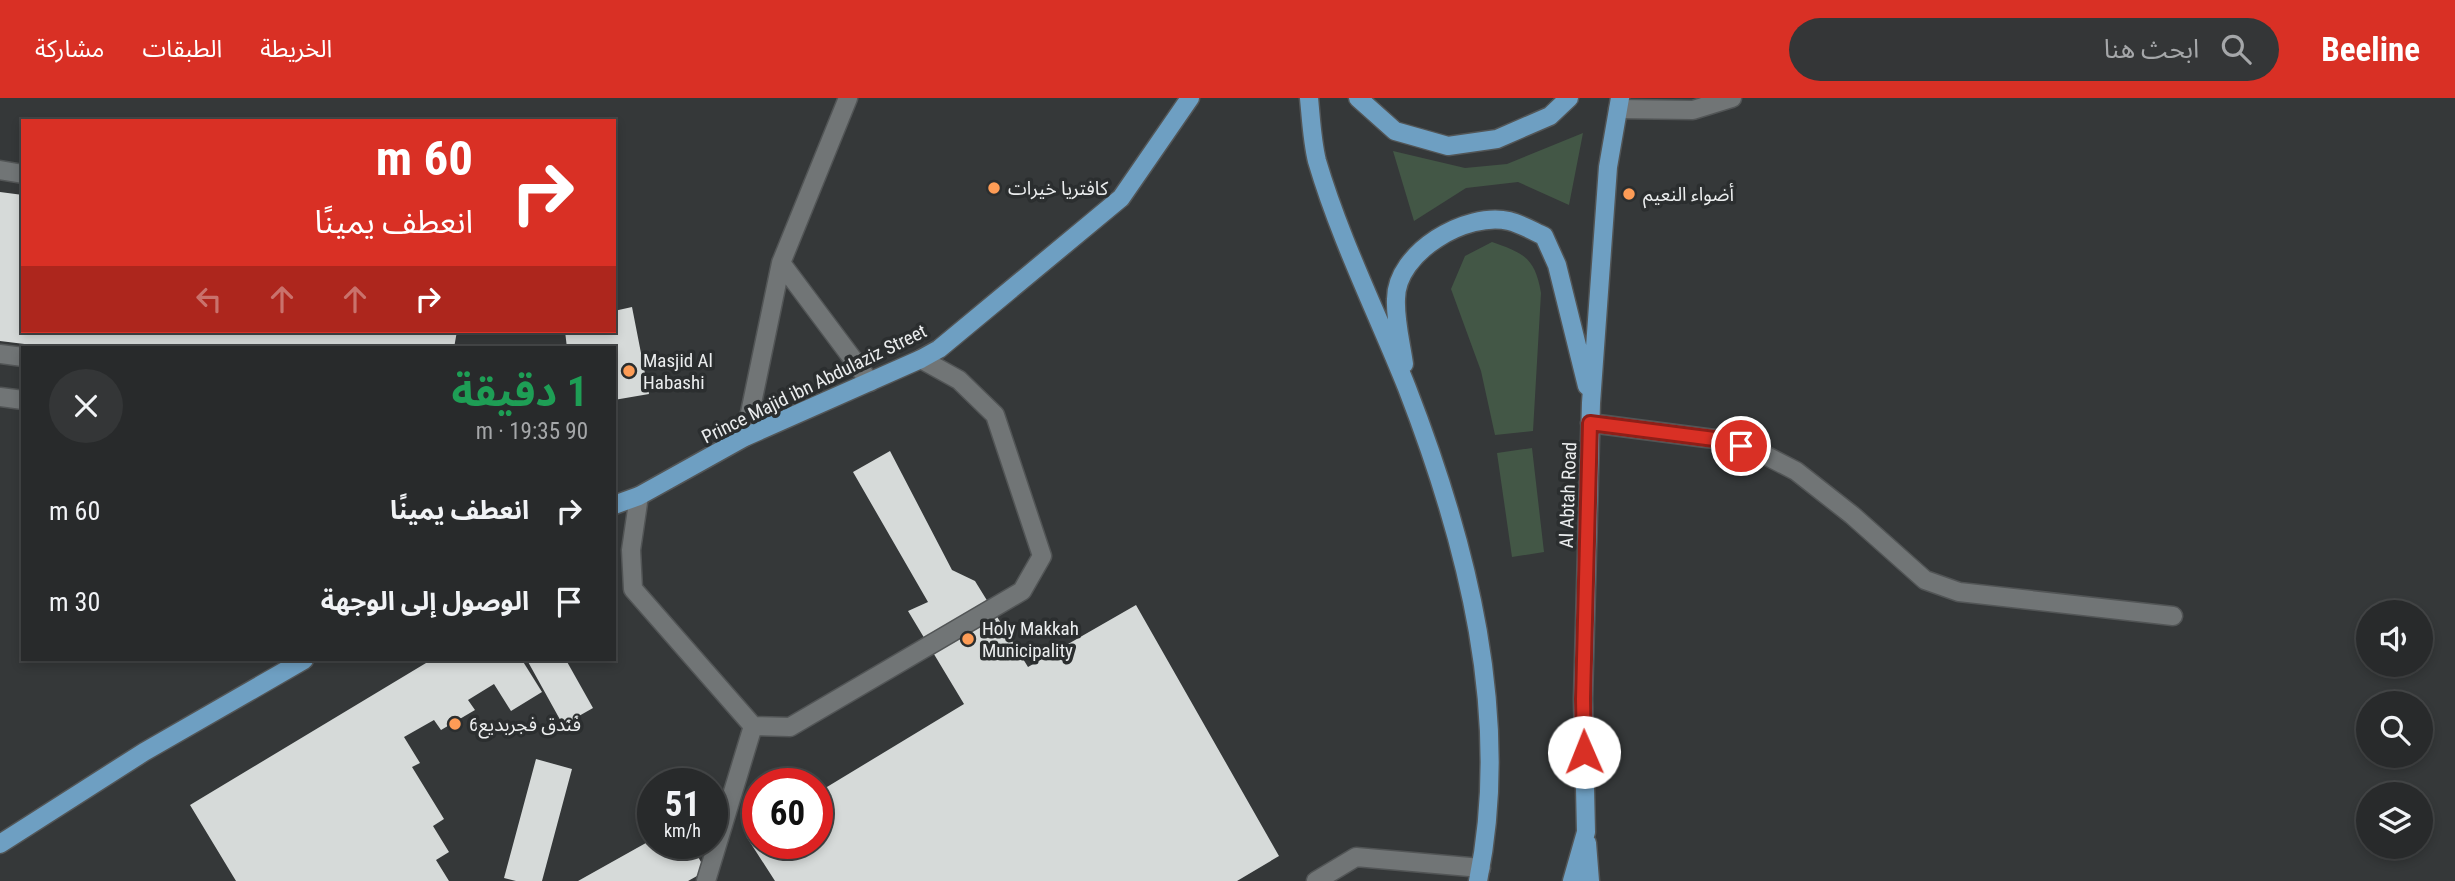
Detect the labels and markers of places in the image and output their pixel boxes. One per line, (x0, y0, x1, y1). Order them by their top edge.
place label: كافتريا خيرات (1008, 177, 1109, 200)
marker: كافتريا خيرات (986, 180, 1002, 196)
place label: أضواء النعيم (1643, 183, 1734, 209)
marker: أضواء النعيم (1621, 186, 1637, 202)
place label: Masjid Al Habashi (643, 349, 713, 394)
marker: Masjid Al Habashi (621, 363, 637, 379)
pin (1711, 416, 1771, 476)
place label: Holy Makkah Municipality (982, 617, 1079, 662)
marker: Holy Makkah Municipality (960, 631, 976, 647)
place label: فندق فجربديع6 (469, 713, 581, 739)
marker: فندق فجربديع6 (447, 716, 463, 732)

